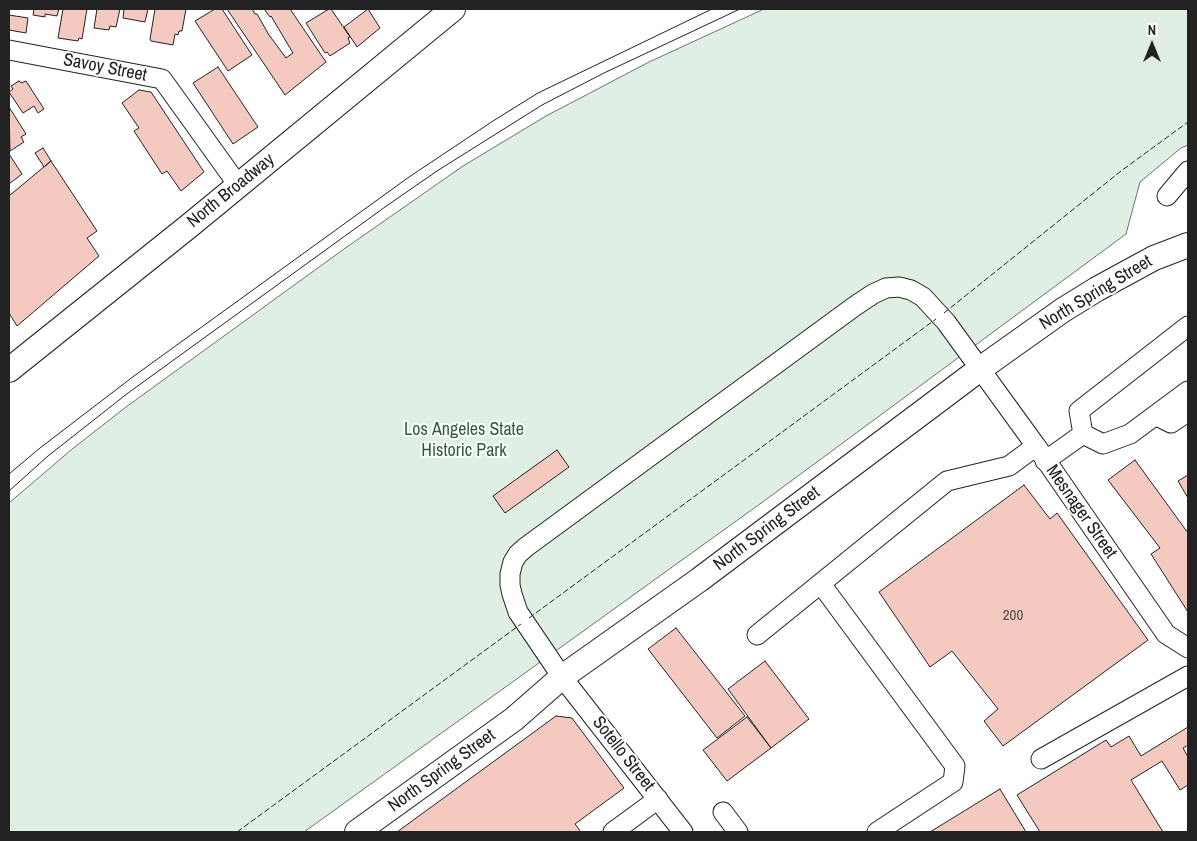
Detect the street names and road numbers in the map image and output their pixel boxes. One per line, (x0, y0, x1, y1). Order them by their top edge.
street label: Savoy Street (61, 49, 149, 87)
street label: North Broadway (183, 149, 279, 233)
street label: North Spring Street (1036, 251, 1156, 335)
street label: Mesnager Street (1041, 461, 1121, 563)
street label: North Spring Street (710, 482, 824, 576)
street label: Sotello Street (587, 712, 659, 796)
street label: North Spring Street (384, 725, 500, 817)

